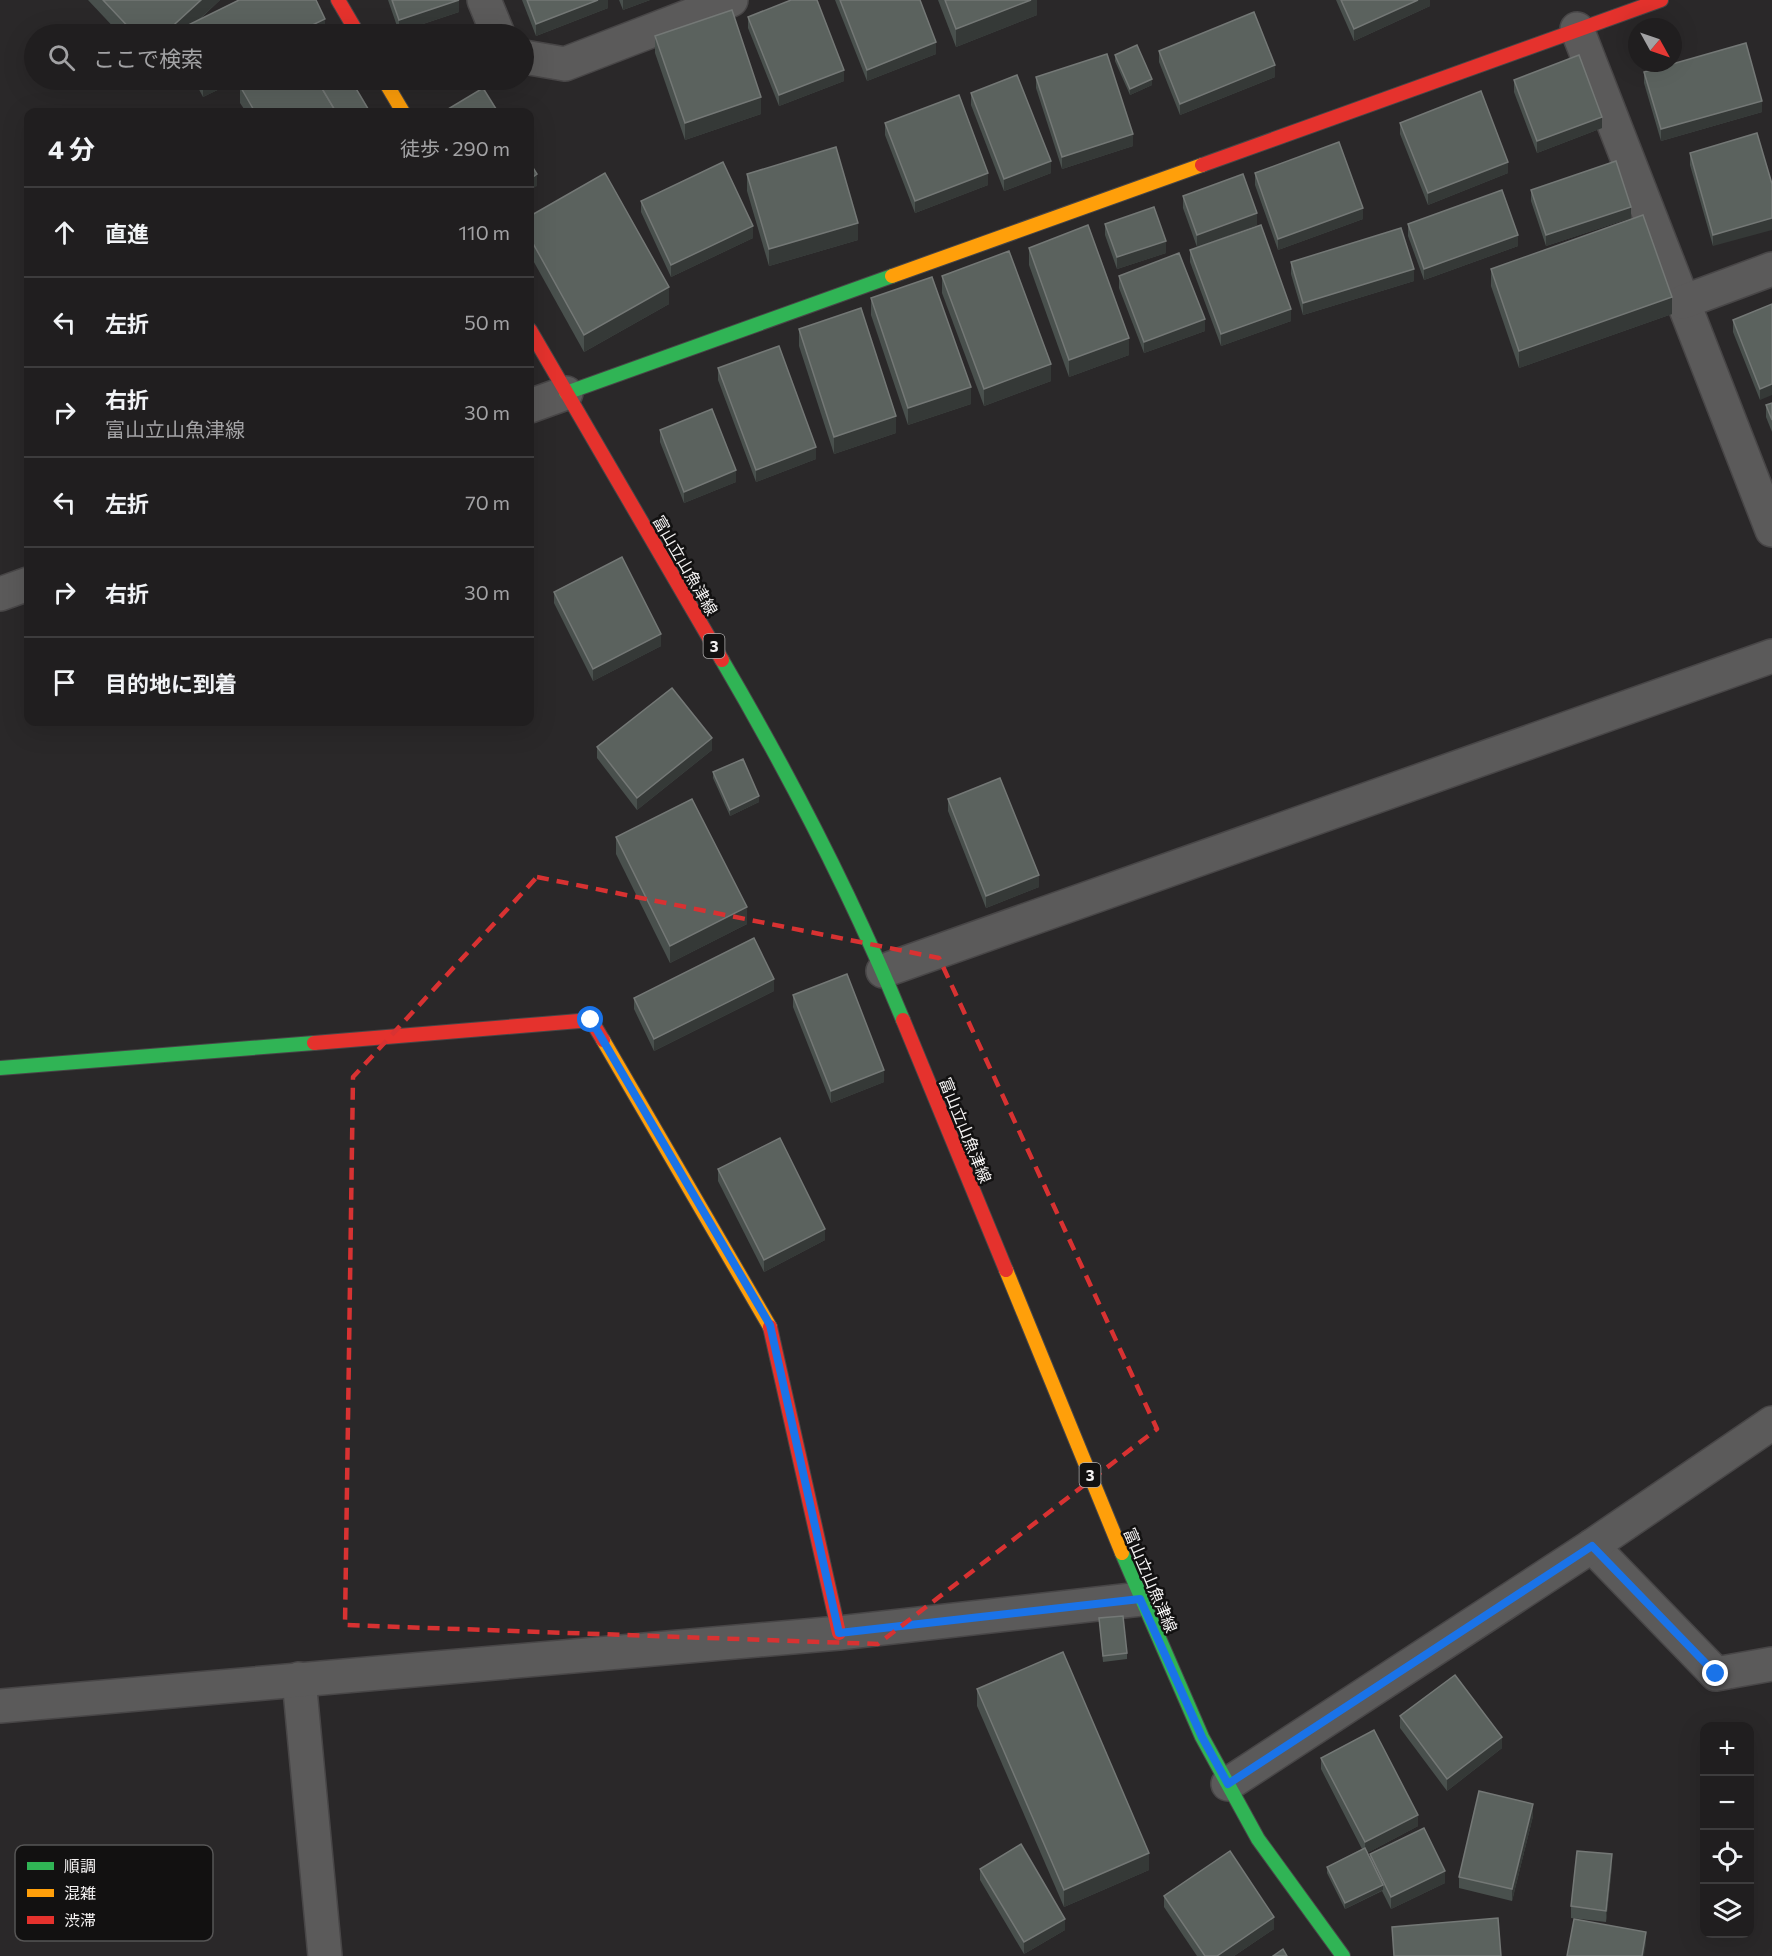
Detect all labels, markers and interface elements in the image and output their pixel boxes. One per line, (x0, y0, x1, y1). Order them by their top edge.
north arrow (1628, 18, 1682, 72)
search box (24, 24, 534, 90)
icon: search (45, 41, 78, 74)
text: ここで検索 (93, 45, 203, 72)
text: 4 分 (48, 133, 95, 164)
text: 徒歩 · 290 m (400, 136, 510, 160)
icon: ahead (48, 216, 81, 249)
text: 直進 (105, 220, 149, 247)
text: 110 m (459, 220, 510, 244)
icon: left (48, 306, 81, 339)
text: 左折 (105, 310, 149, 337)
text: 50 m (464, 310, 510, 334)
text: 右折 (105, 386, 149, 413)
icon: right (48, 396, 81, 429)
text: 30 m (464, 400, 510, 424)
text: 富山立山魚津線 (105, 417, 245, 441)
icon: left (48, 486, 81, 519)
text: 左折 (105, 490, 149, 517)
text: 70 m (465, 490, 510, 514)
street label: 富山立山魚津線 (650, 512, 722, 618)
icon: right (48, 576, 81, 609)
text: 右折 (105, 580, 149, 607)
text: 30 m (464, 580, 510, 604)
road number: 3 (704, 634, 724, 658)
icon: arrive (48, 666, 81, 699)
text: 目的地に到着 (105, 670, 237, 697)
route start (577, 1006, 603, 1032)
street label: 富山立山魚津線 (936, 1075, 996, 1185)
road number: 3 (1080, 1463, 1100, 1487)
street label: 富山立山魚津線 (1120, 1525, 1182, 1635)
route end (1702, 1660, 1728, 1686)
map controls (1700, 1722, 1754, 1938)
button: + (1700, 1722, 1754, 1776)
button: − (1700, 1776, 1754, 1830)
button: locate (1700, 1830, 1754, 1884)
legend (15, 1845, 213, 1941)
text: 順調 (64, 1856, 96, 1875)
text: 混雑 (64, 1883, 96, 1902)
button: layers (1700, 1884, 1754, 1938)
text: 渋滞 (64, 1910, 96, 1929)

